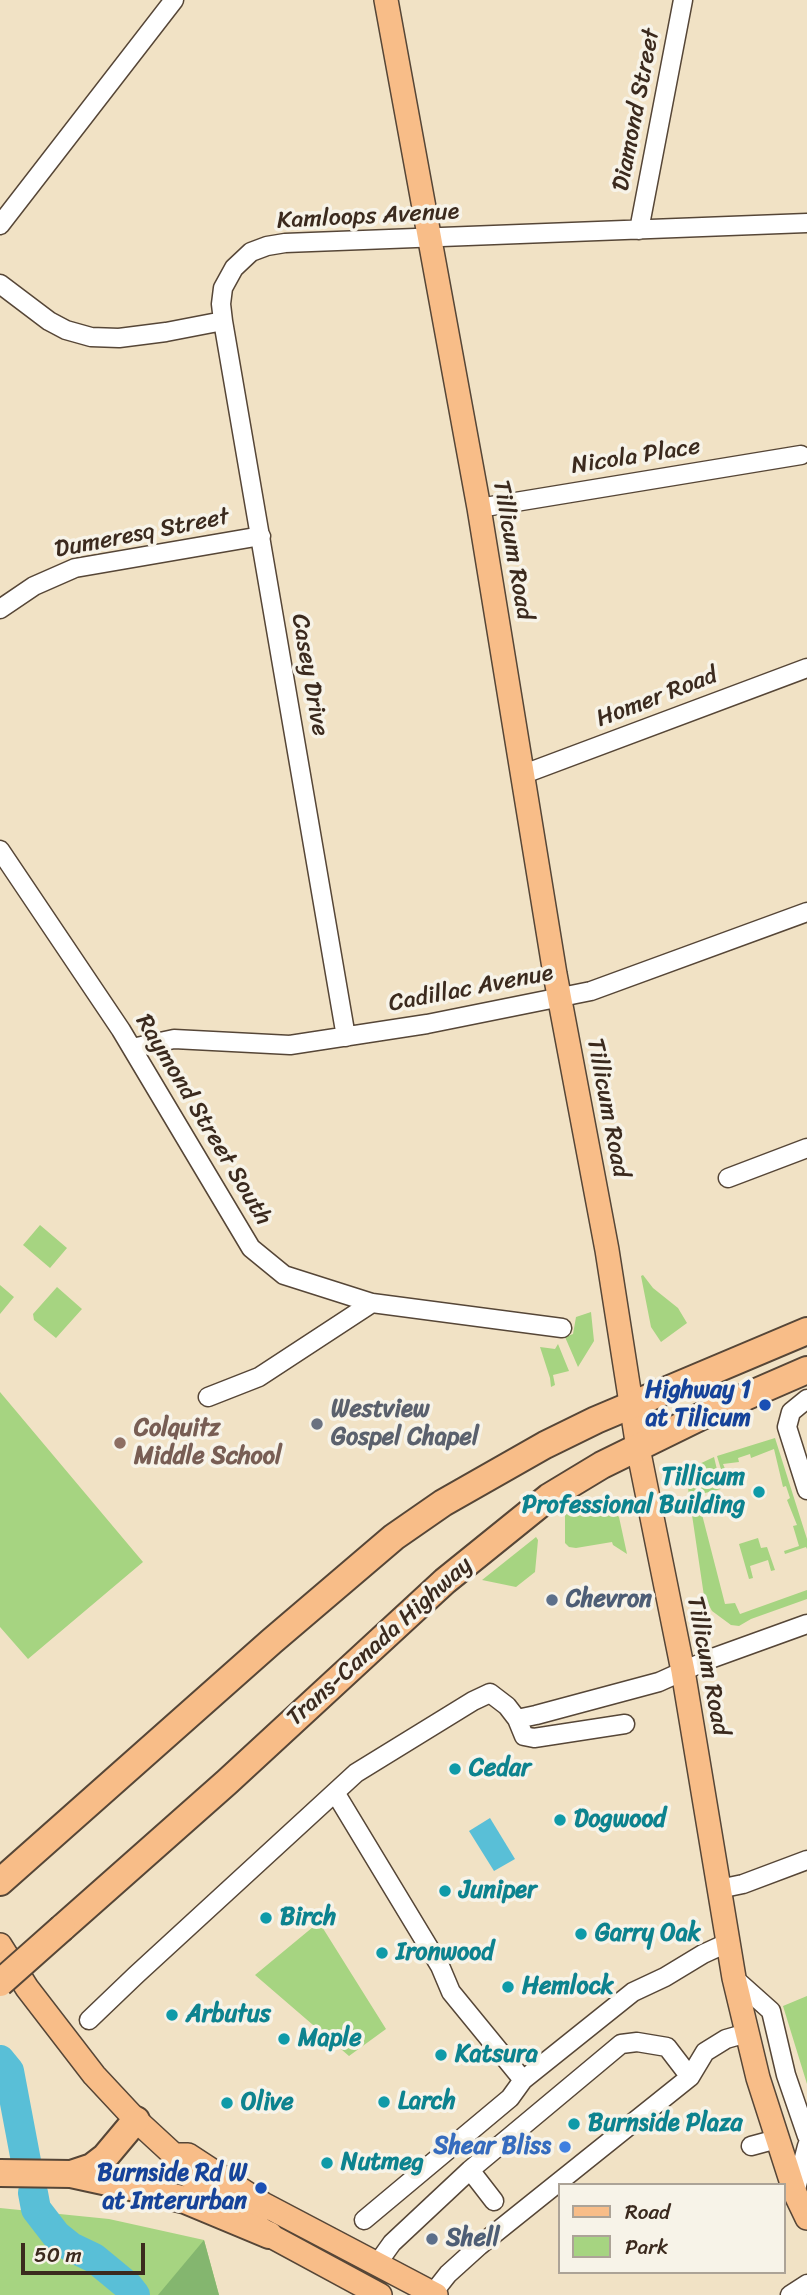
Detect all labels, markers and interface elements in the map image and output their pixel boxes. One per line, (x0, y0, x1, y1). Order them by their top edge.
street label: Diamond Street (607, 26, 667, 194)
street label: Kamloops Avenue (276, 198, 460, 236)
street label: Nicola Place (569, 433, 703, 481)
street label: Tillicum Road (486, 478, 538, 622)
street label: Dumeresq Street (52, 503, 232, 565)
street label: Casey Drive (284, 612, 334, 738)
street label: Homer Road (592, 662, 722, 734)
street label: Cadillac Avenue (386, 959, 556, 1019)
street label: Raymond Street South (129, 1009, 277, 1231)
street label: Tillicum Road (579, 1036, 635, 1180)
place label: Highway 1 at Tilicum (645, 1377, 751, 1433)
place label: Westview Gospel Chapel (331, 1396, 479, 1452)
marker: Highway 1 at Tilicum (757, 1397, 773, 1413)
place label: Colquitz Middle School (134, 1415, 282, 1471)
marker: Westview Gospel Chapel (309, 1416, 325, 1432)
marker: Colquitz Middle School (112, 1435, 128, 1451)
place label: Tillicum Professional Building (522, 1464, 745, 1520)
marker: Tillicum Professional Building (751, 1484, 767, 1500)
street label: Trans-Canada Highway (281, 1551, 479, 1733)
place label: Chevron (566, 1586, 652, 1614)
marker: Chevron (544, 1592, 560, 1608)
street label: Tillicum Road (679, 1594, 735, 1738)
place label: Cedar (469, 1755, 531, 1783)
marker: Cedar (447, 1761, 463, 1777)
place label: Dogwood (574, 1806, 666, 1834)
marker: Dogwood (552, 1812, 568, 1828)
place label: Juniper (459, 1877, 537, 1905)
marker: Juniper (437, 1883, 453, 1899)
place label: Birch (280, 1904, 336, 1932)
marker: Birch (258, 1910, 274, 1926)
place label: Garry Oak (595, 1920, 701, 1948)
marker: Garry Oak (573, 1926, 589, 1942)
place label: Ironwood (396, 1939, 494, 1967)
marker: Ironwood (374, 1945, 390, 1961)
place label: Hemlock (522, 1973, 614, 2001)
marker: Hemlock (500, 1979, 516, 1995)
place label: Arbutus (186, 2001, 271, 2029)
marker: Arbutus (164, 2007, 180, 2023)
place label: Maple (298, 2025, 361, 2053)
marker: Maple (276, 2031, 292, 2047)
place label: Katsura (455, 2041, 538, 2069)
marker: Katsura (433, 2047, 449, 2063)
place label: Larch (398, 2088, 456, 2116)
place label: Olive (241, 2089, 294, 2117)
marker: Larch (376, 2094, 392, 2110)
marker: Olive (219, 2095, 235, 2111)
place label: Burnside Plaza (588, 2110, 743, 2138)
marker: Burnside Plaza (566, 2116, 582, 2132)
place label: Shear Bliss (433, 2133, 551, 2161)
marker: Shear Bliss (557, 2139, 573, 2155)
place label: Nutmeg (341, 2149, 424, 2177)
marker: Nutmeg (319, 2155, 335, 2171)
place label: Burnside Rd W at Interurban (97, 2160, 247, 2216)
marker: Burnside Rd W at Interurban (253, 2180, 269, 2196)
legend (558, 2183, 786, 2274)
text: Road (625, 2193, 670, 2231)
place label: Shell (446, 2225, 500, 2253)
scale bar (24, 2228, 149, 2272)
text: Park (625, 2228, 668, 2266)
marker: Shell (424, 2231, 440, 2247)
text: 50 m (34, 2236, 82, 2274)

